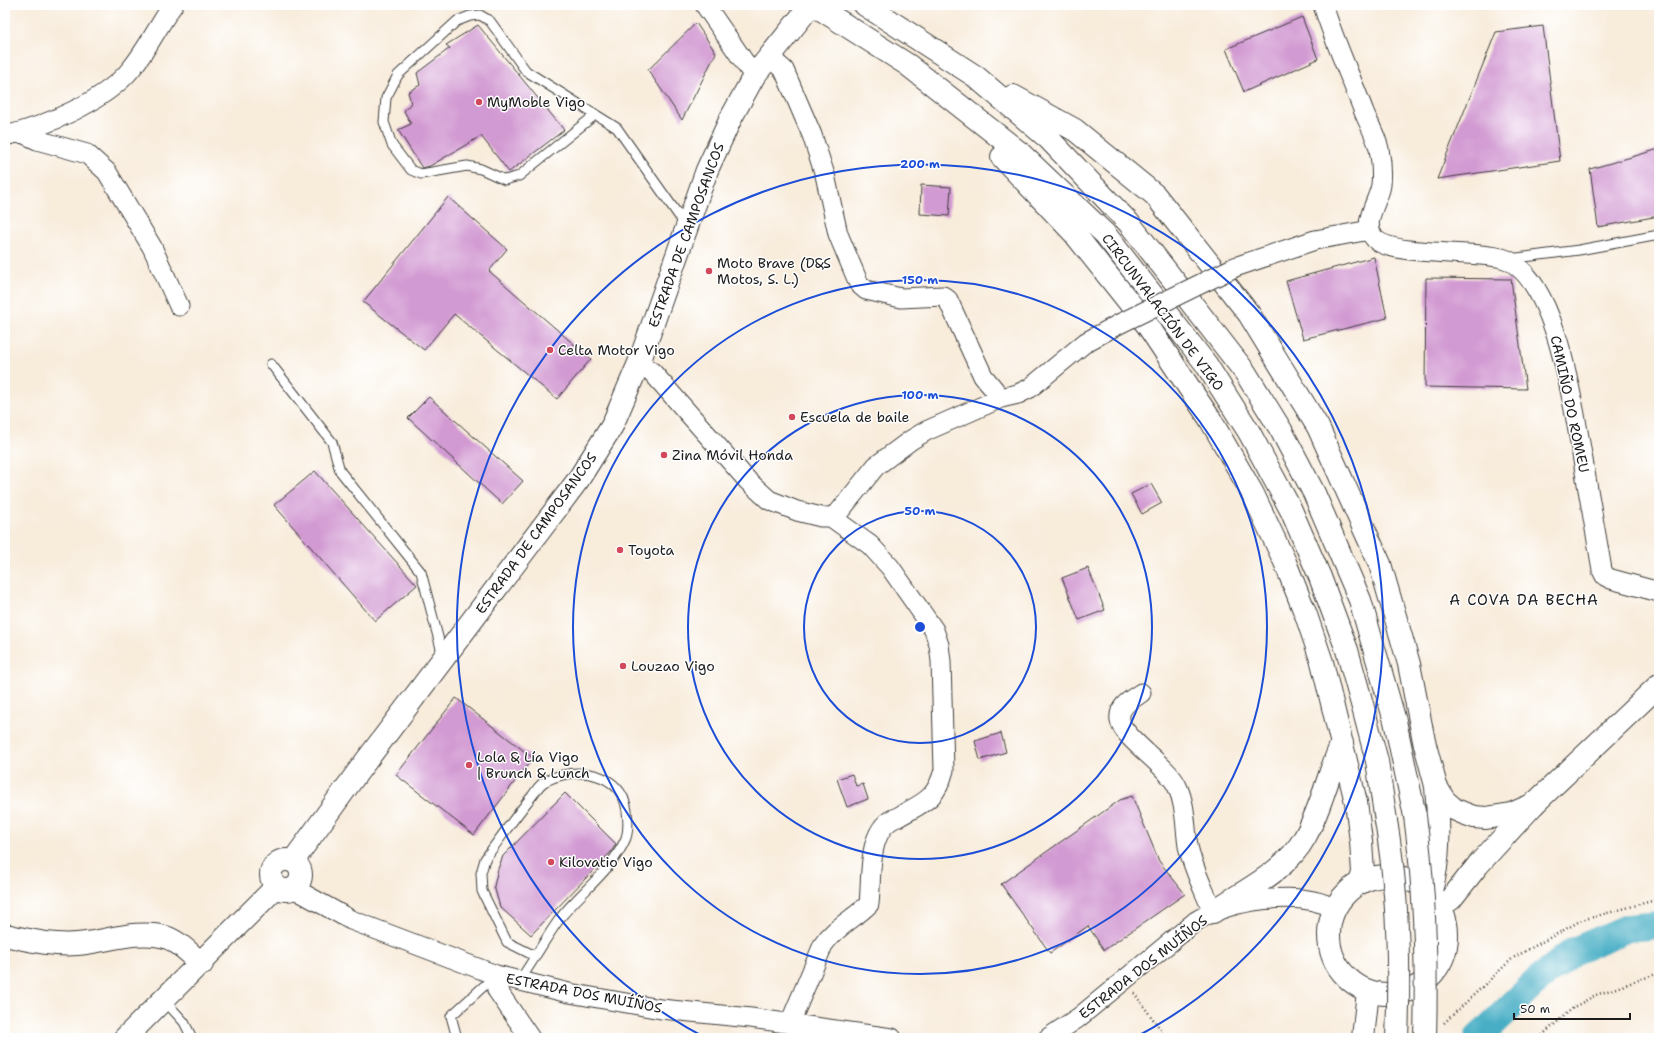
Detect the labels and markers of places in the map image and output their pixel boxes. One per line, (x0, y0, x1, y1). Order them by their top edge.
place label: MyMoble Vigo (487, 93, 585, 111)
marker: MyMoble Vigo (474, 97, 484, 107)
place label: Moto Brave (D&S Motos, S. L.) (717, 254, 831, 288)
marker: Moto Brave (D&S Motos, S. L.) (704, 266, 714, 276)
place label: Celta Motor Vigo (558, 341, 675, 359)
marker: Celta Motor Vigo (545, 345, 555, 355)
place label: Escuela de baile (800, 408, 909, 426)
marker: Escuela de baile (787, 412, 797, 422)
place label: Zina Móvil Honda (672, 446, 793, 464)
marker: Zina Móvil Honda (659, 450, 669, 460)
place label: Toyota (628, 541, 674, 559)
marker: Toyota (615, 545, 625, 555)
centre of rings (913, 620, 927, 634)
place label: Louzao Vigo (631, 657, 715, 675)
marker: Louzao Vigo (618, 661, 628, 671)
place label: Lola & Lía Vigo | Brunch & Lunch (477, 748, 590, 782)
marker: Lola & Lía Vigo | Brunch & Lunch (464, 760, 474, 770)
place label: Kilovatio Vigo (559, 853, 653, 871)
marker: Kilovatio Vigo (546, 857, 556, 867)

